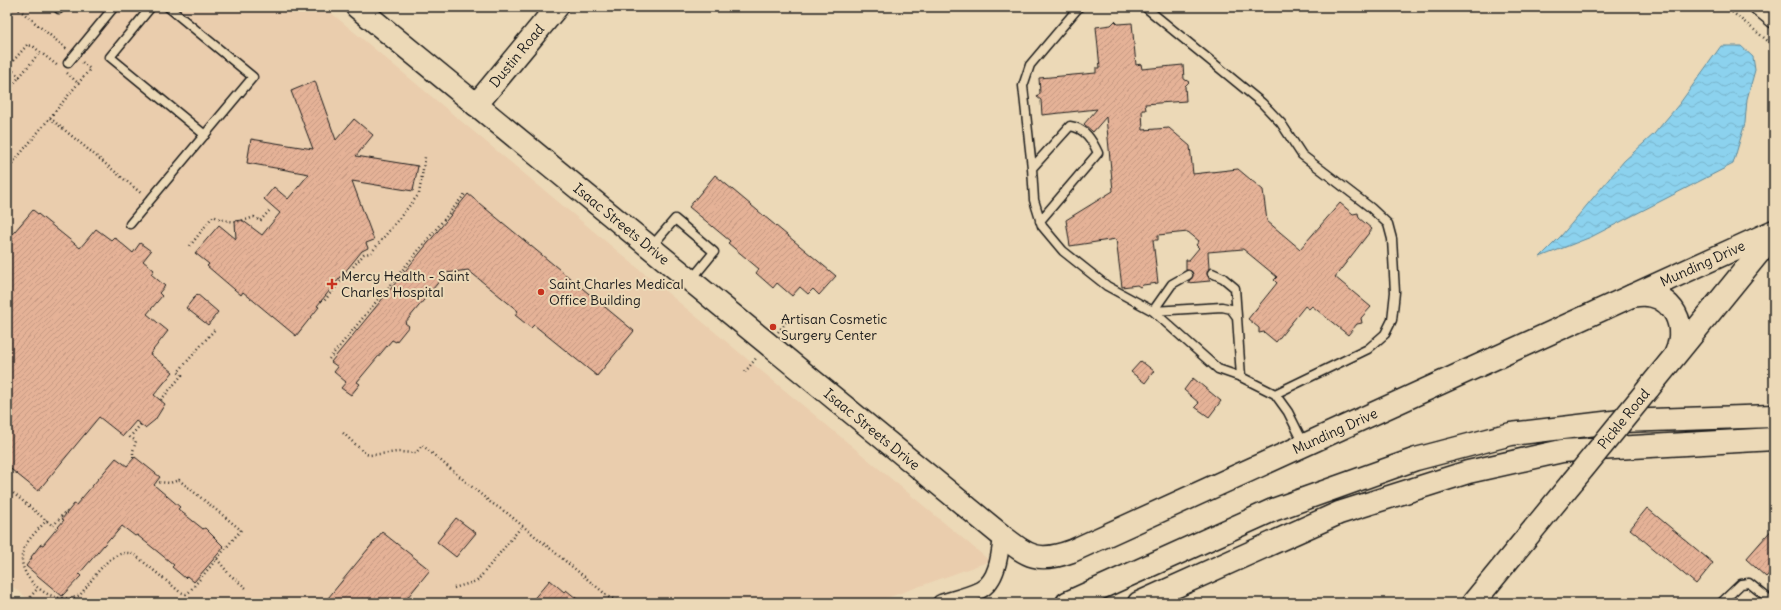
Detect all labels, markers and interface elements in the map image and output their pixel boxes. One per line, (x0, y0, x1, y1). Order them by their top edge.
street label: Dustin Road (485, 20, 548, 91)
street label: Isaac Streets Drive (570, 179, 673, 269)
street label: Munding Drive (1657, 236, 1748, 291)
place label: Mercy Health - Saint Charles Hospital (341, 267, 470, 301)
place label: Saint Charles Medical Office Building (549, 275, 684, 309)
marker: Mercy Health - Saint Charles Hospital (326, 278, 338, 290)
marker: Saint Charles Medical Office Building (536, 287, 546, 297)
place label: Artisan Cosmetic Surgery Center (781, 310, 887, 344)
marker: Artisan Cosmetic Surgery Center (768, 322, 778, 332)
street label: Isaac Streets Drive (820, 385, 924, 474)
street label: Pickle Road (1594, 385, 1654, 453)
street label: Munding Drive (1290, 404, 1380, 458)

